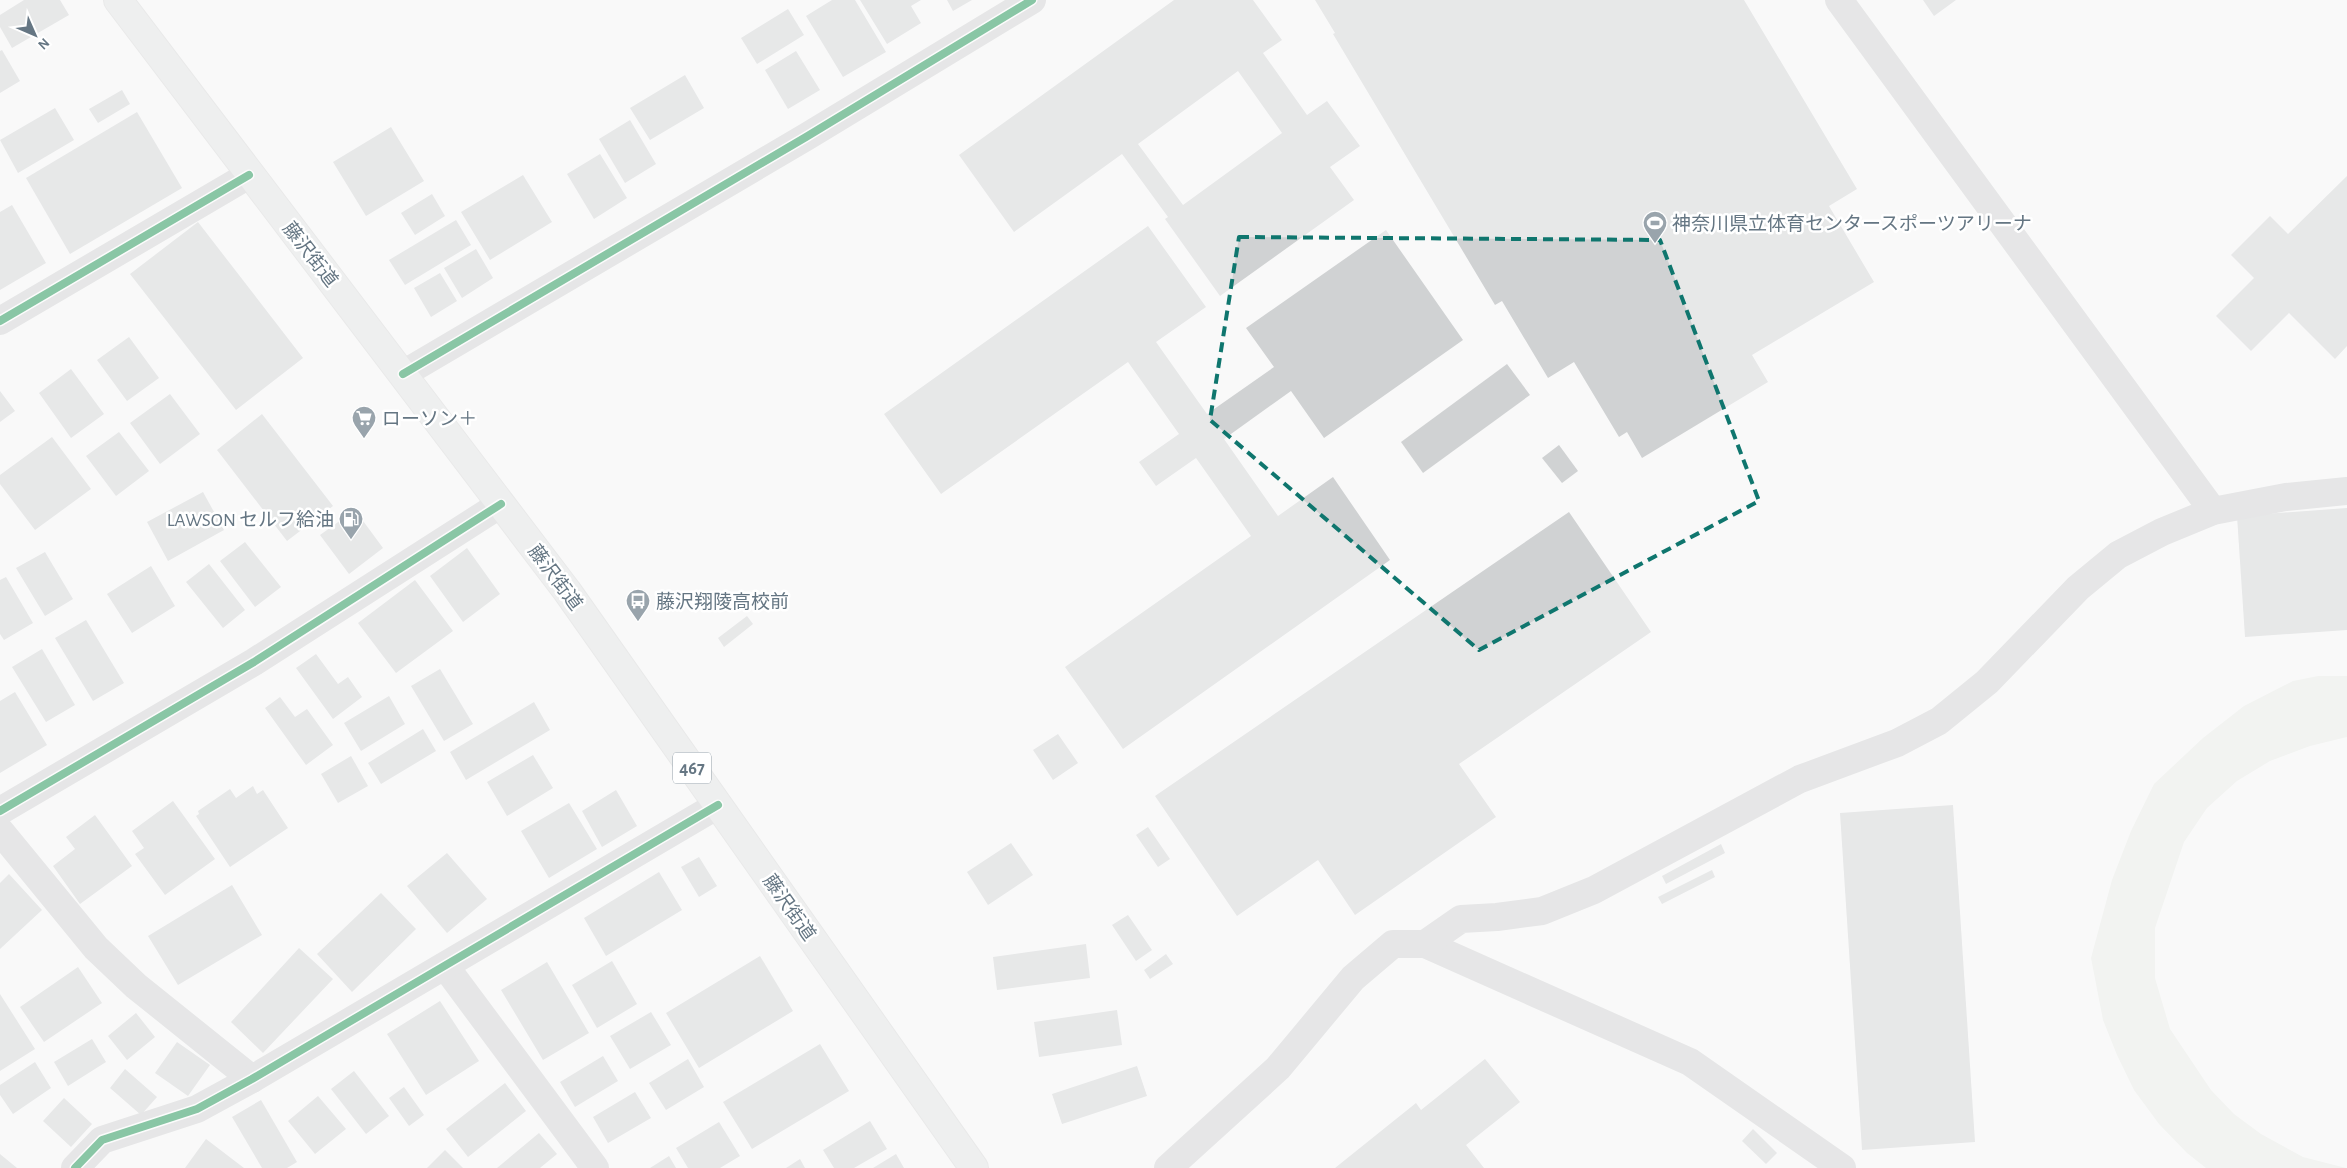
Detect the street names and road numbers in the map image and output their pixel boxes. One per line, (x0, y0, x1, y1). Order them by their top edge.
street label: 藤沢街道 (279, 218, 342, 291)
street label: 藤沢街道 (524, 541, 587, 614)
road number: 467 (673, 752, 711, 784)
street label: 藤沢街道 (759, 870, 820, 944)

